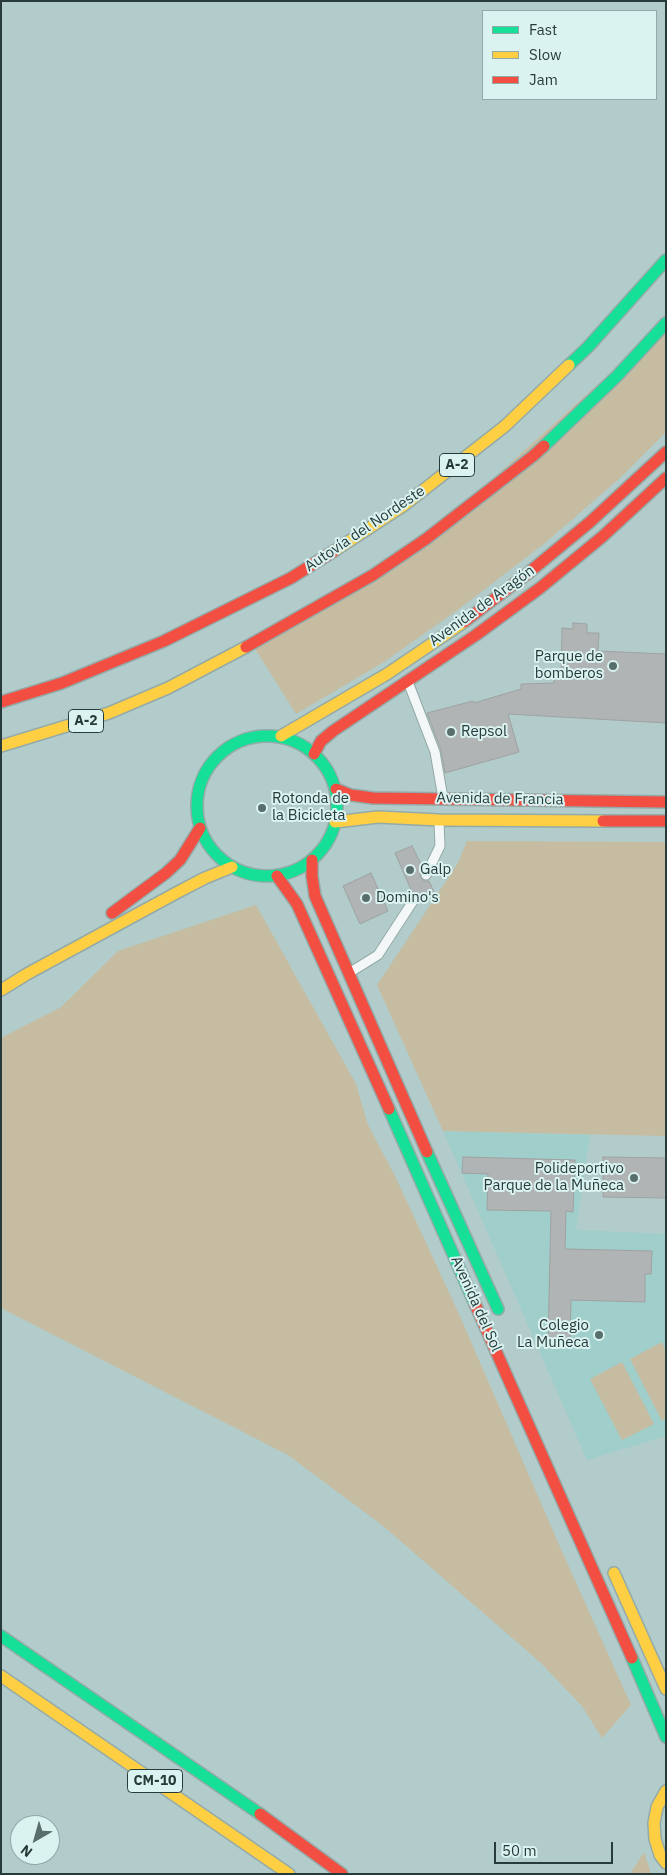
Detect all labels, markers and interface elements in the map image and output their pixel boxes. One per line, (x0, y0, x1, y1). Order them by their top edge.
legend (482, 10, 657, 100)
text: Fast (529, 20, 557, 39)
text: Slow (529, 45, 562, 64)
text: Jam (529, 70, 558, 89)
road number: A-2 (440, 454, 474, 476)
street label: Autovía del Nordeste (302, 482, 428, 576)
street label: Avenida de Aragón (426, 562, 538, 650)
place label: Parque de bomberos (535, 648, 603, 683)
marker: Parque de bomberos (607, 660, 619, 672)
road number: A-2 (68, 709, 104, 732)
place label: Repsol (461, 723, 507, 741)
marker: Repsol (445, 726, 457, 738)
street label: Avenida de Francia (436, 789, 564, 809)
place label: Rotonda de la Bicicleta (272, 790, 349, 825)
marker: Rotonda de la Bicicleta (256, 802, 268, 814)
place label: Galp (420, 861, 451, 879)
marker: Galp (404, 864, 416, 876)
place label: Domino's (376, 889, 439, 907)
marker: Domino's (360, 892, 372, 904)
place label: Polideportivo Parque de la Muñeca (484, 1160, 624, 1195)
marker: Polideportivo Parque de la Muñeca (628, 1172, 640, 1184)
street label: Avenida del Sol (447, 1253, 505, 1355)
place label: Colegio La Muñeca (517, 1317, 589, 1352)
marker: Colegio La Muñeca (593, 1329, 605, 1341)
road number: CM-10 (128, 1770, 182, 1792)
north arrow (10, 1815, 60, 1865)
scale bar (497, 1832, 616, 1864)
text: N (17, 1841, 36, 1861)
text: 50 m (502, 1841, 537, 1860)

